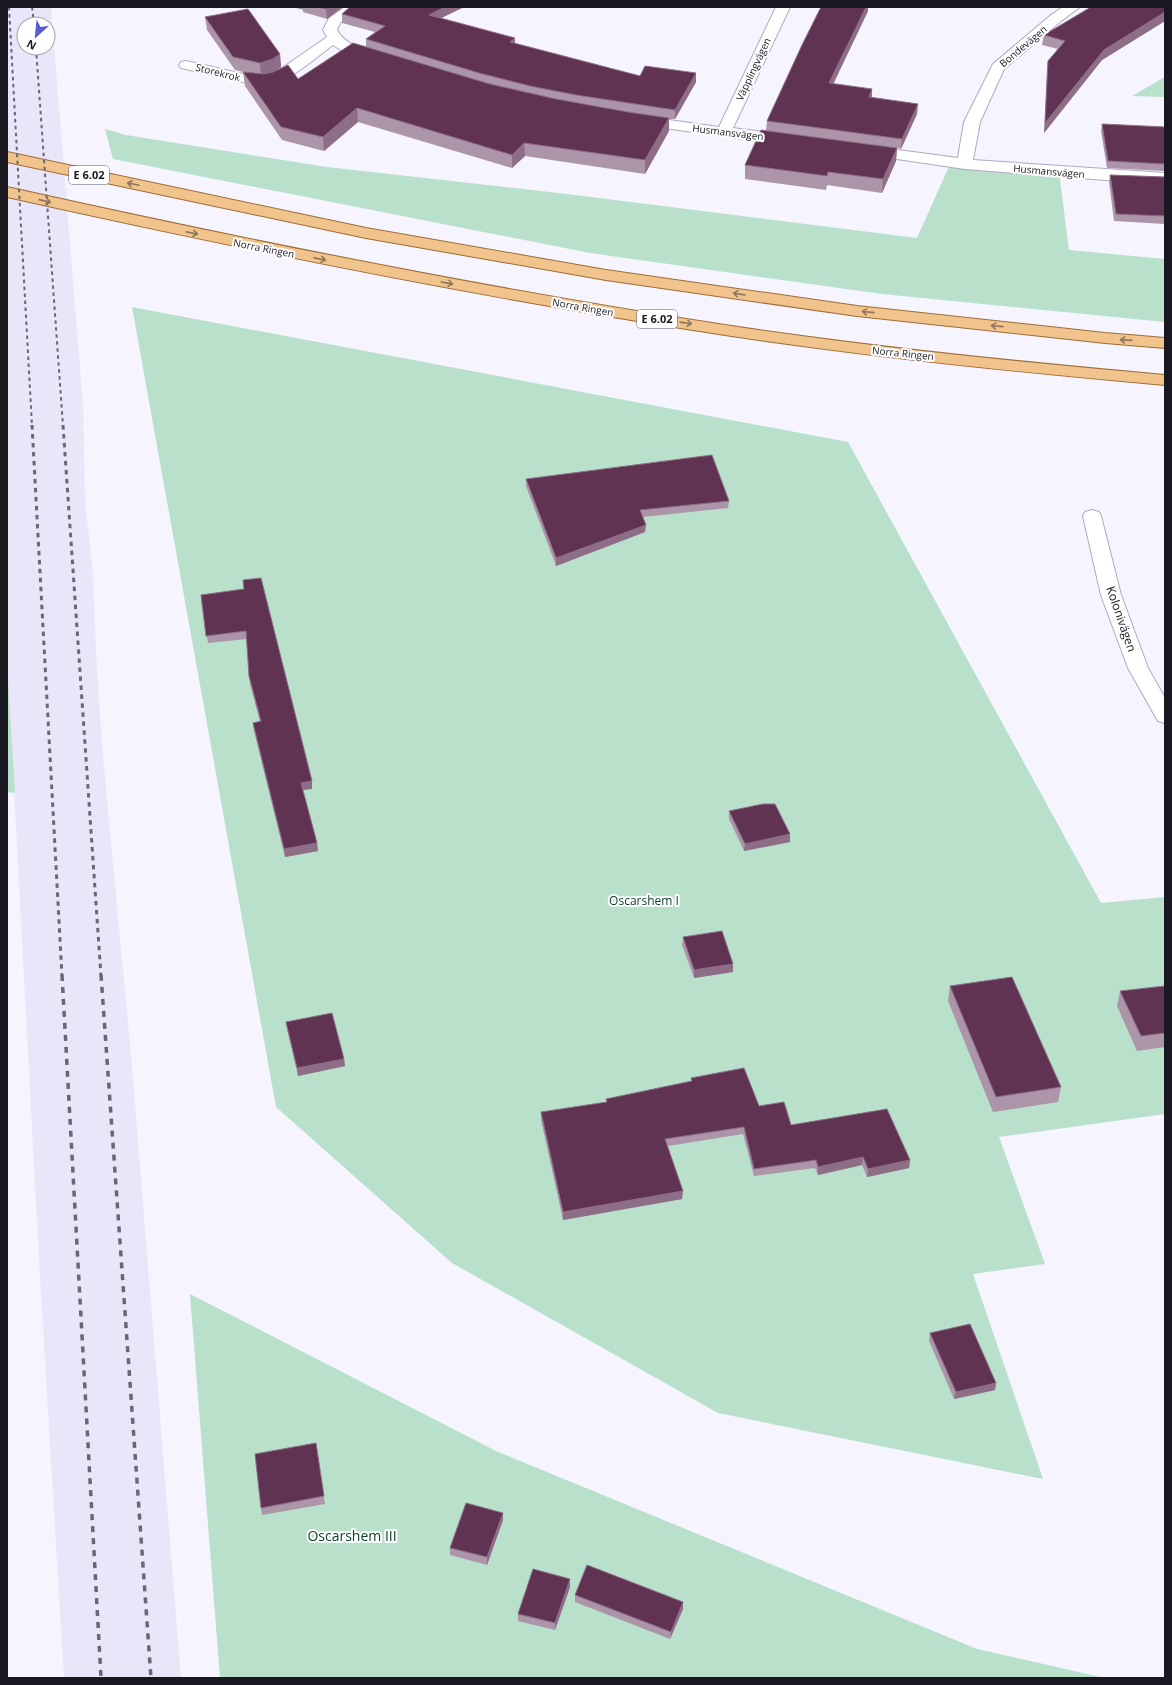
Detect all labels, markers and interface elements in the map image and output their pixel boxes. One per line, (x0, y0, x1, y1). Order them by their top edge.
north arrow (16, 16, 56, 56)
street label: Bondevägen (996, 22, 1050, 70)
street label: Väpplingvägen (732, 35, 774, 103)
text: N (24, 37, 39, 54)
street label: Storekrok (194, 60, 242, 84)
street label: Husmansvägen (692, 121, 764, 143)
street label: Husmansvägen (1013, 161, 1085, 181)
road number: E 6.02 (69, 166, 109, 184)
one-way arrow (127, 180, 140, 188)
one-way arrow (38, 198, 51, 205)
one-way arrow (185, 230, 198, 238)
street label: Norra Ringen (232, 235, 296, 261)
one-way arrow (313, 255, 326, 263)
one-way arrow (440, 279, 453, 287)
one-way arrow (733, 290, 746, 298)
street label: Norra Ringen (551, 295, 615, 319)
one-way arrow (862, 309, 875, 316)
road number: E 6.02 (637, 310, 677, 328)
one-way arrow (679, 319, 692, 327)
one-way arrow (991, 323, 1004, 330)
one-way arrow (1120, 336, 1133, 343)
street label: Norra Ringen (871, 343, 935, 363)
street label: Kolonivägen (1102, 584, 1141, 654)
park label: Oscarshem I (609, 892, 679, 909)
park label: Oscarshem III (307, 1526, 397, 1545)

